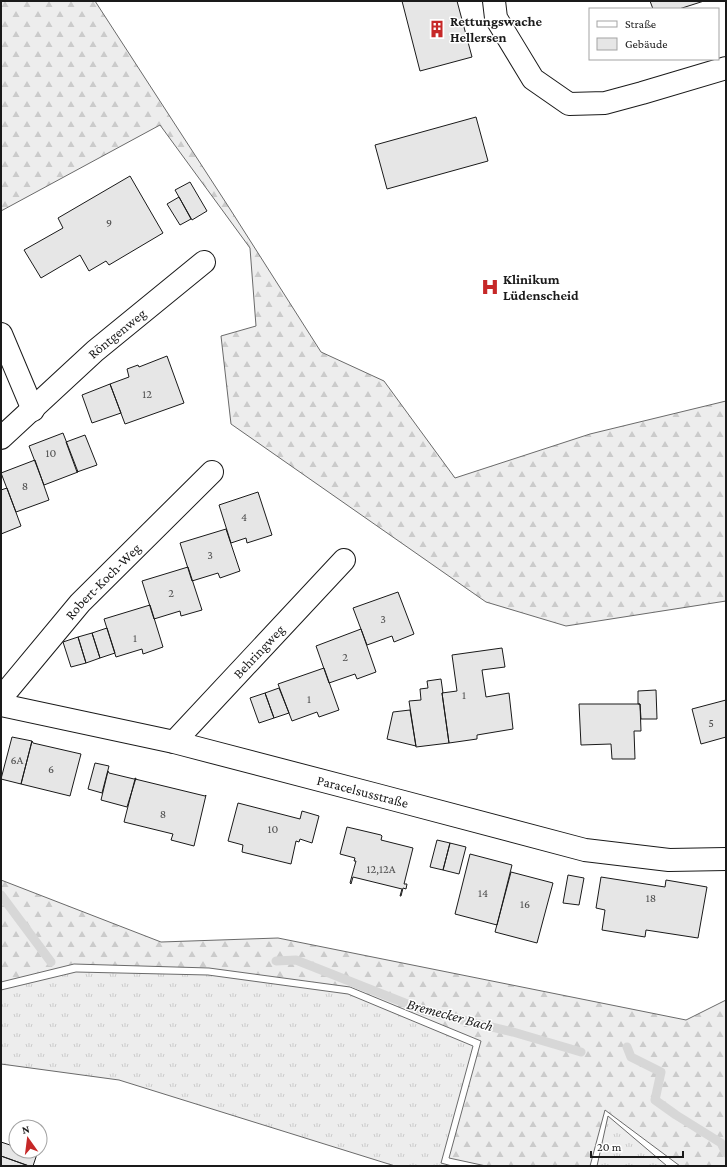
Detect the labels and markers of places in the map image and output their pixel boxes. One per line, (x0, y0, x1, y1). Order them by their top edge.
place label: Rettungswache Hellersen (450, 13, 543, 45)
building icon: Rettungswache Hellersen (427, 19, 447, 39)
place label: Klinikum Lüdenscheid (503, 271, 579, 303)
hospital icon: Klinikum Lüdenscheid (480, 277, 500, 297)

